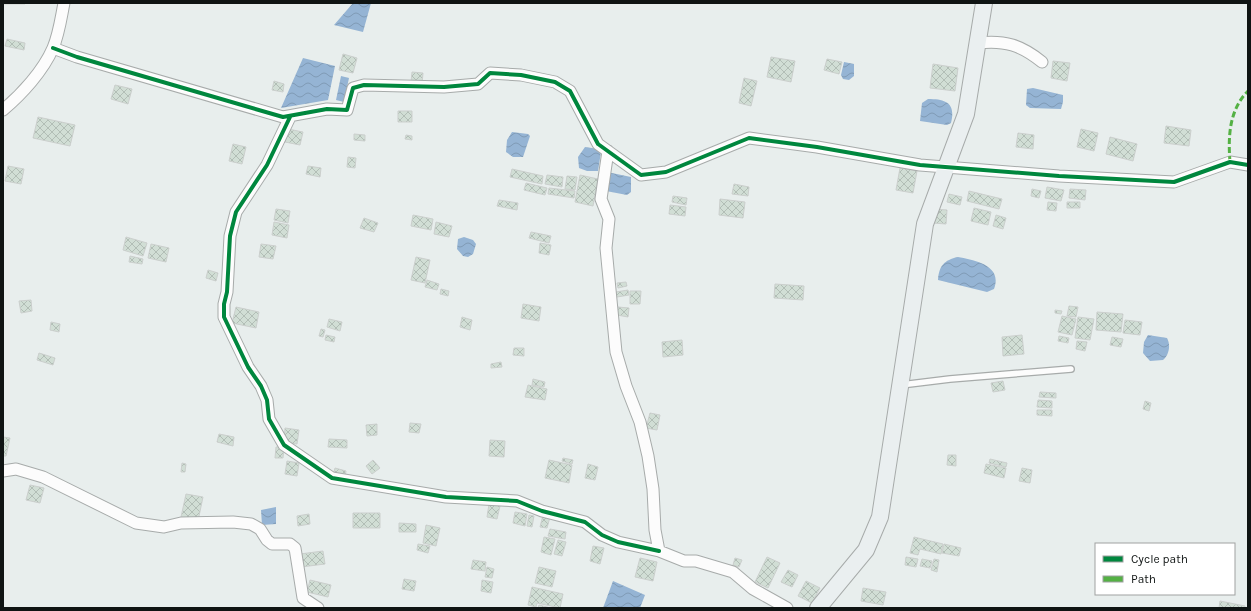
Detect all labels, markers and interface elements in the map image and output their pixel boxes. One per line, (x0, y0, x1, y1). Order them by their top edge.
legend (1095, 543, 1235, 595)
text: Cycle path (1131, 552, 1188, 566)
text: Path (1131, 572, 1156, 586)

